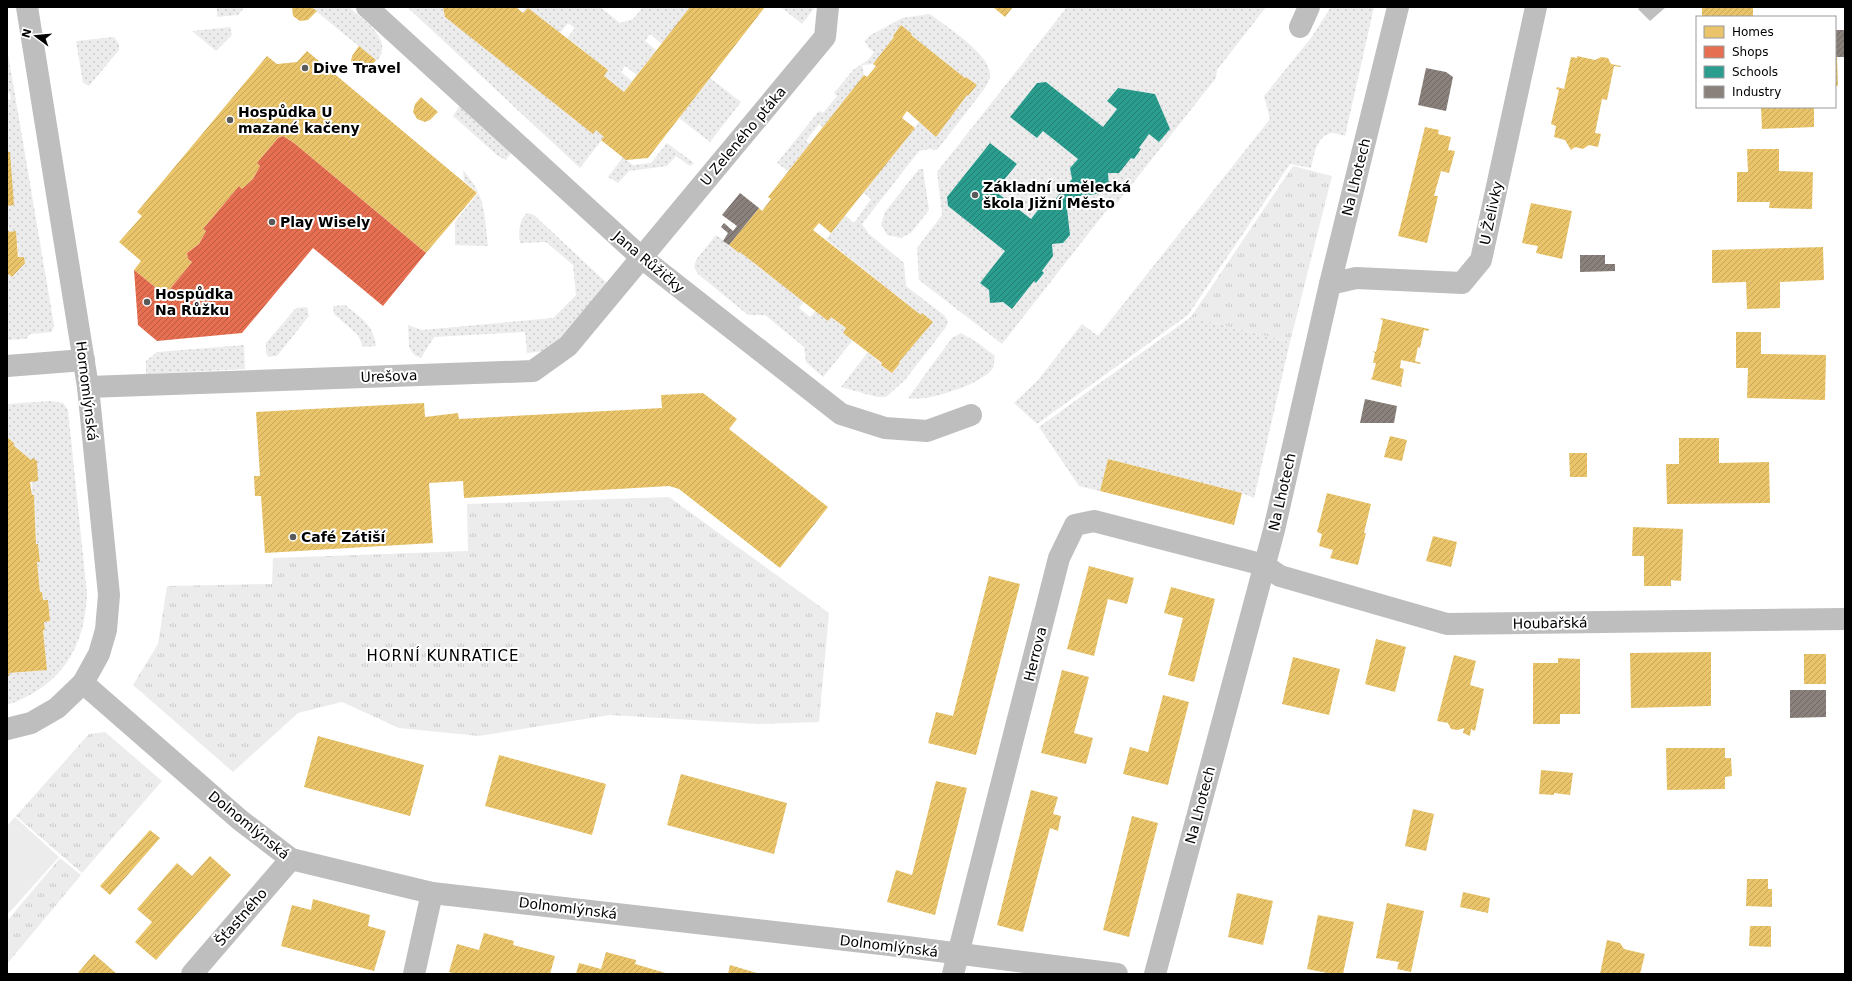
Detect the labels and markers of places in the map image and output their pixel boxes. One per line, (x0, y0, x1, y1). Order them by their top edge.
place label: Dive Travel (313, 60, 401, 76)
marker: Dive Travel (300, 63, 310, 73)
place label: Hospůdka U mazané kačeny (238, 104, 360, 136)
marker: Hospůdka U mazané kačeny (225, 115, 235, 125)
place label: Základní umělecká škola Jižní Město (983, 179, 1131, 211)
marker: Základní umělecká škola Jižní Město (970, 190, 980, 200)
place label: Play Wisely (280, 214, 370, 230)
marker: Play Wisely (267, 217, 277, 227)
place label: Hospůdka Na Růžku (155, 286, 233, 318)
marker: Hospůdka Na Růžku (142, 297, 152, 307)
place label: Café Zátiší (301, 529, 387, 545)
marker: Café Zátiší (288, 532, 298, 542)

